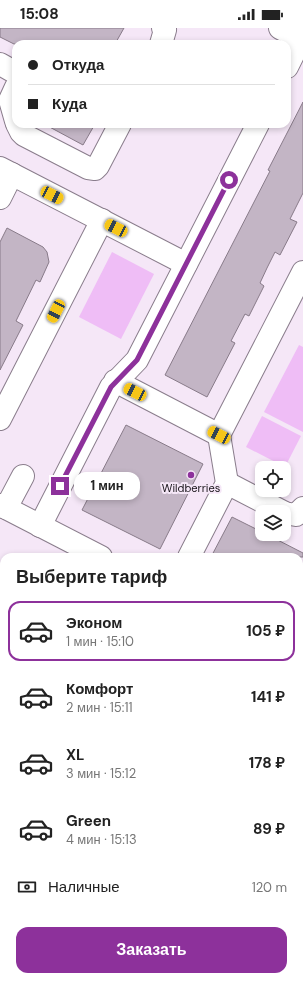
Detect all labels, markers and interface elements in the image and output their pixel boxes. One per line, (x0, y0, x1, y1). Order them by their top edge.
text: 15:08 (20, 4, 59, 24)
text: Откуда (52, 55, 104, 75)
text: Куда (52, 94, 87, 114)
route start (220, 171, 238, 189)
car (39, 184, 65, 206)
car (103, 217, 129, 239)
car (45, 298, 67, 324)
car (122, 381, 148, 403)
car (206, 424, 232, 446)
map controls (255, 461, 291, 541)
button: locate (255, 461, 291, 497)
marker: Wildberries (186, 470, 196, 480)
callout: 1 мин (74, 472, 140, 500)
route end (51, 477, 69, 495)
text: 1 мин (90, 477, 124, 494)
place label: Wildberries (162, 481, 220, 495)
button: layers (255, 505, 291, 541)
text: Выберите тариф (16, 565, 167, 589)
icon: car (18, 613, 54, 649)
text: Эконом (66, 613, 122, 633)
text: 105 ₽ (246, 621, 285, 641)
text: 1 мин · 15:10 (66, 633, 134, 650)
icon: car (18, 679, 54, 715)
text: Комфорт (66, 679, 133, 699)
text: 141 ₽ (251, 687, 285, 707)
text: 2 мин · 15:11 (66, 699, 133, 716)
icon: car (18, 745, 54, 781)
text: XL (66, 745, 84, 765)
text: 178 ₽ (249, 753, 285, 773)
text: 3 мин · 15:12 (66, 765, 136, 782)
icon: car (18, 811, 54, 847)
text: Green (66, 811, 111, 831)
text: 89 ₽ (253, 819, 285, 839)
text: 4 мин · 15:13 (66, 831, 137, 848)
icon: cash (16, 876, 38, 898)
text: Наличные (48, 877, 120, 897)
text: 120 m (252, 879, 287, 896)
button: Заказать (16, 927, 287, 973)

